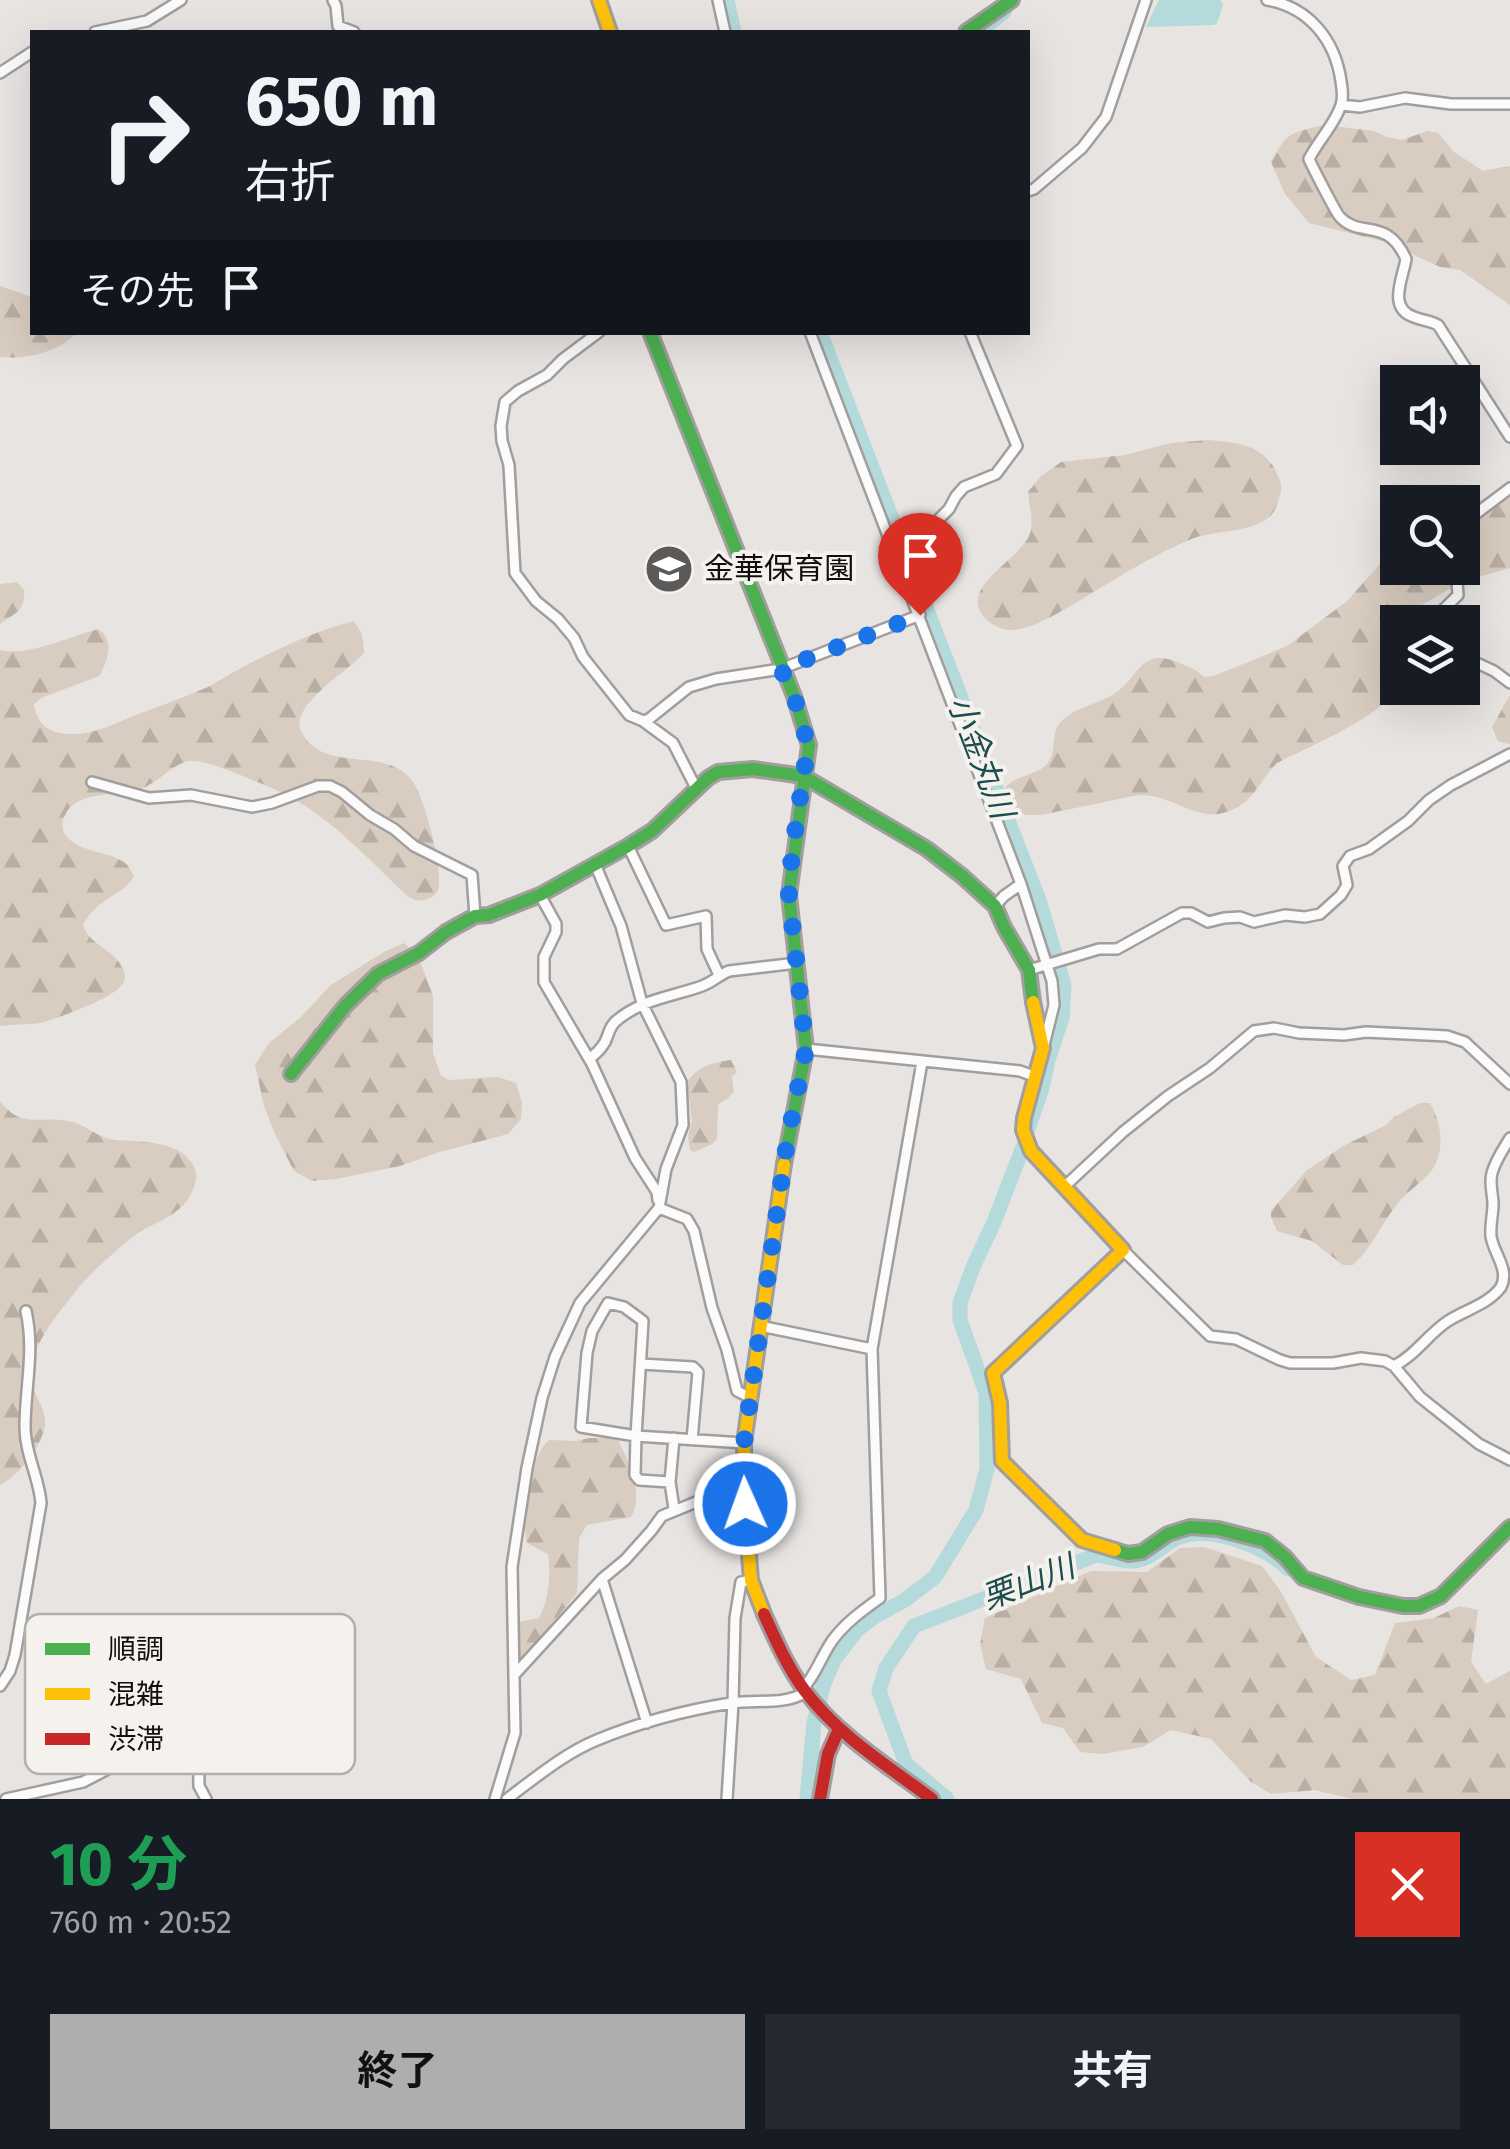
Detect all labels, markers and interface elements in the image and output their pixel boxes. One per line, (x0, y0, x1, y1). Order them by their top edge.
text: 650 m (245, 60, 438, 144)
icon: right (80, 70, 210, 200)
text: 右折 (245, 155, 335, 209)
icon: arrive (214, 260, 269, 315)
text: その先 (80, 268, 194, 314)
map controls (1380, 365, 1480, 705)
button: sound (1380, 365, 1480, 465)
button: search (1380, 485, 1480, 585)
pin (878, 513, 963, 616)
icon: arrive (893, 528, 948, 583)
school or university icon: 金華保育園 (643, 543, 695, 595)
place label: 金華保育園 (704, 551, 854, 587)
button: layers (1380, 605, 1480, 705)
water label: 小金丸川 (940, 690, 1023, 826)
position arrow (693, 1452, 797, 1556)
water label: 栗山川 (976, 1546, 1082, 1617)
legend (25, 1614, 355, 1774)
text: 順調 (108, 1633, 164, 1666)
text: 混雑 (108, 1678, 164, 1711)
text: 渋滞 (108, 1723, 164, 1756)
text: 10 分 (50, 1829, 187, 1901)
button: close (1355, 1832, 1460, 1937)
text: 760 m · 20:52 (50, 1903, 232, 1941)
button: 終了 (50, 2014, 745, 2129)
button: 共有 (765, 2014, 1460, 2129)

